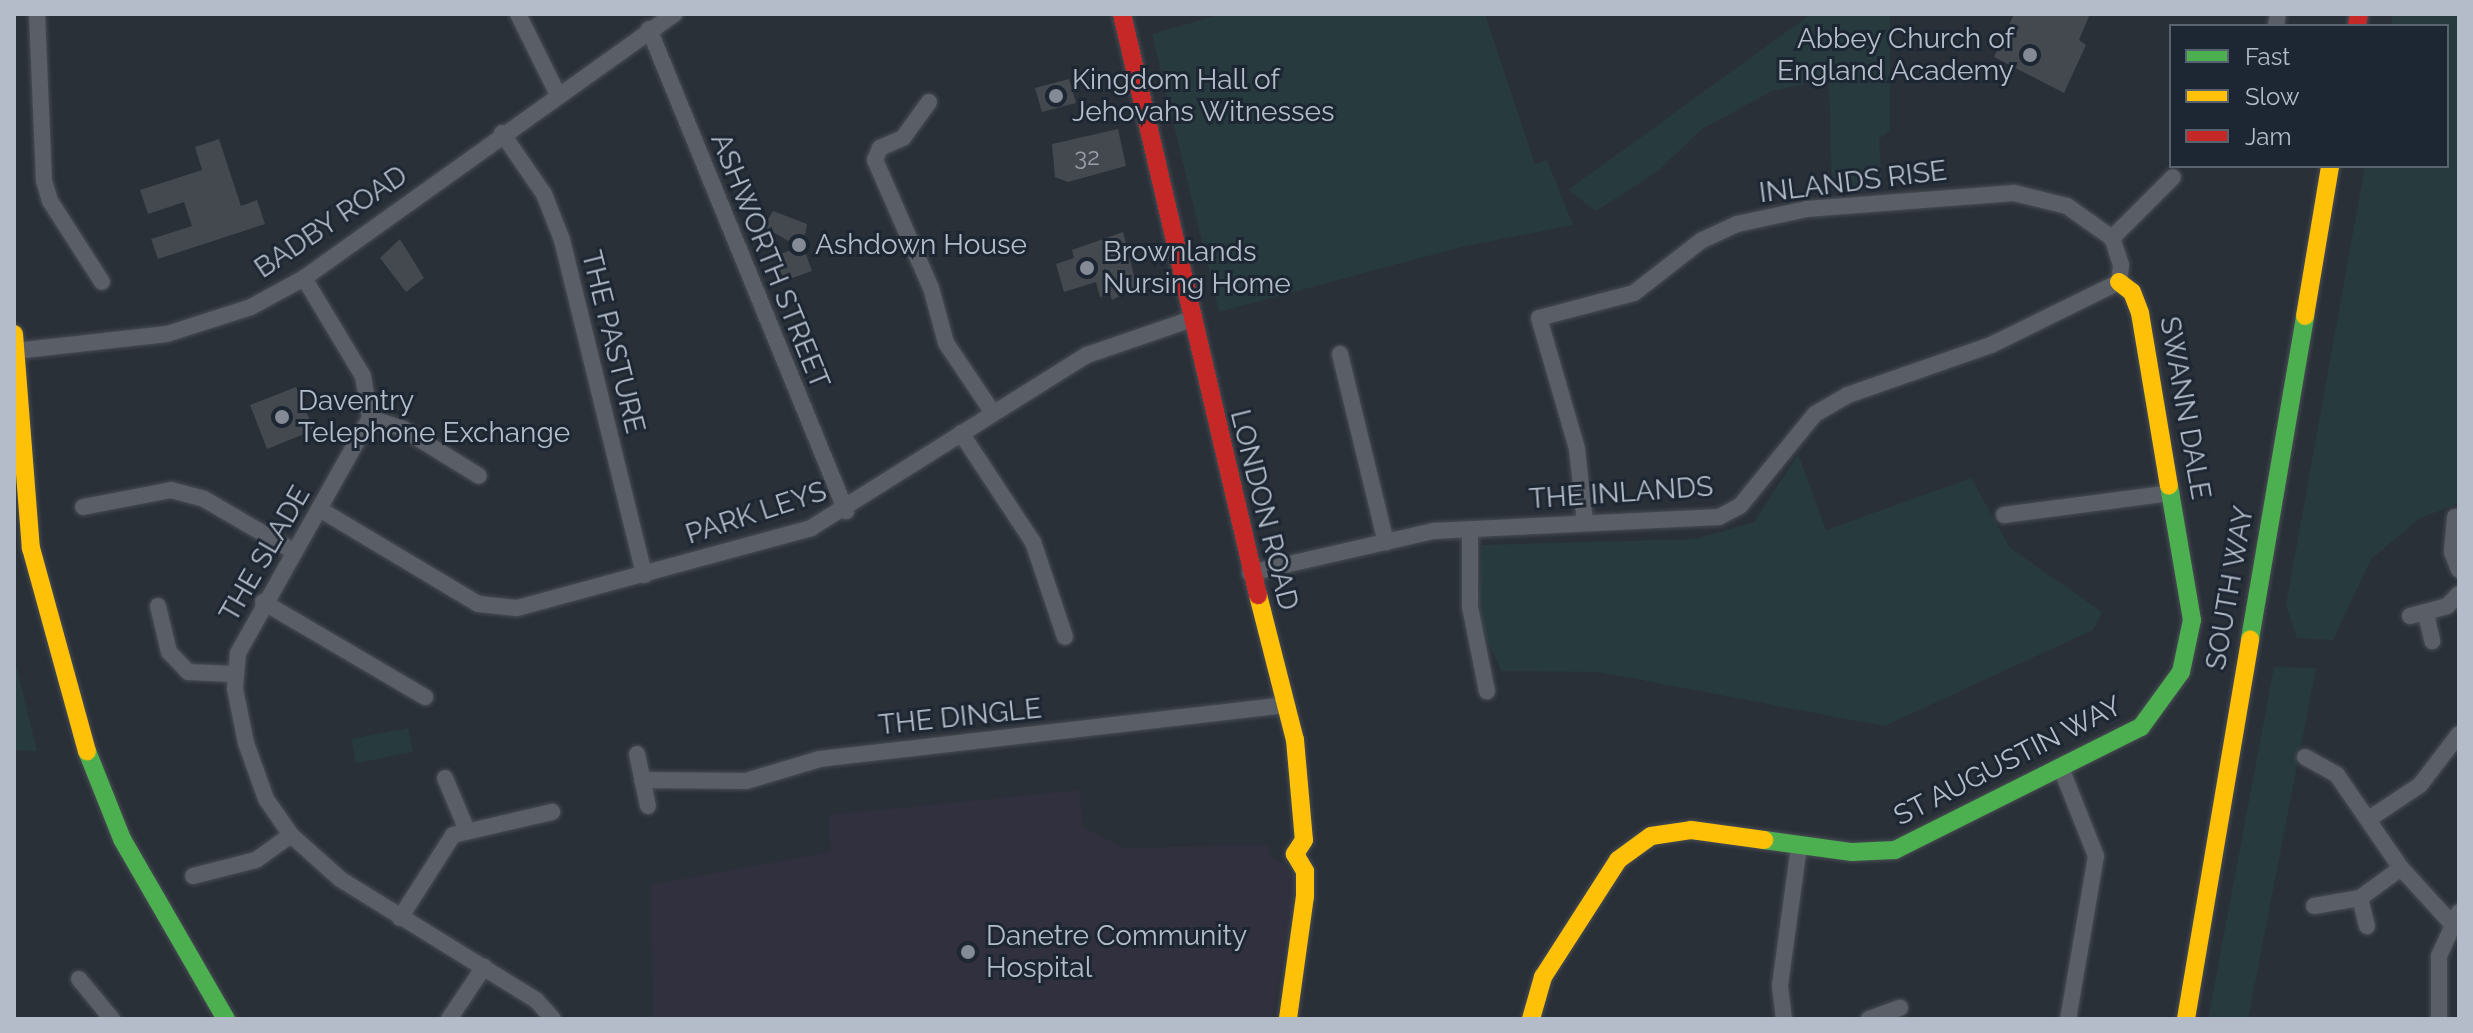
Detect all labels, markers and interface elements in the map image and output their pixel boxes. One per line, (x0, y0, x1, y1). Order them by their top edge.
place label: Abbey Church of England Academy (1776, 22, 2014, 88)
legend (2169, 24, 2449, 168)
text: Fast (2245, 42, 2290, 71)
marker: Abbey Church of England Academy (2021, 46, 2039, 64)
place label: Kingdom Hall of Jehovahs Witnesses (1072, 63, 1335, 129)
text: Slow (2245, 82, 2299, 111)
marker: Kingdom Hall of Jehovahs Witnesses (1047, 87, 1065, 105)
text: Jam (2245, 122, 2291, 151)
street label: ASHWORTH STREET (703, 128, 837, 394)
house number: 32 (1074, 143, 1100, 171)
street label: INLANDS RISE (1757, 154, 1949, 210)
street label: BADBY ROAD (248, 158, 414, 286)
place label: Ashdown House (815, 228, 1027, 262)
place label: Brownlands Nursing Home (1103, 235, 1291, 301)
marker: Ashdown House (790, 236, 808, 254)
street label: THE PASTURE (574, 247, 652, 437)
marker: Brownlands Nursing Home (1078, 259, 1096, 277)
street label: SWANN DALE (2152, 314, 2218, 502)
place label: Daventry Telephone Exchange (298, 384, 570, 450)
street label: LONDON ROAD (1223, 406, 1305, 614)
marker: Daventry Telephone Exchange (273, 408, 291, 426)
street label: THE INLANDS (1528, 470, 1714, 516)
street label: PARK LEYS (681, 474, 831, 552)
street label: THE SLADE (213, 480, 317, 628)
street label: SOUTH WAY (2199, 503, 2261, 673)
street label: ST AUGUSTIN WAY (1887, 688, 2129, 834)
street label: THE DINGLE (877, 692, 1043, 742)
place label: Danetre Community Hospital (986, 919, 1247, 985)
marker: Danetre Community Hospital (957, 941, 979, 963)

